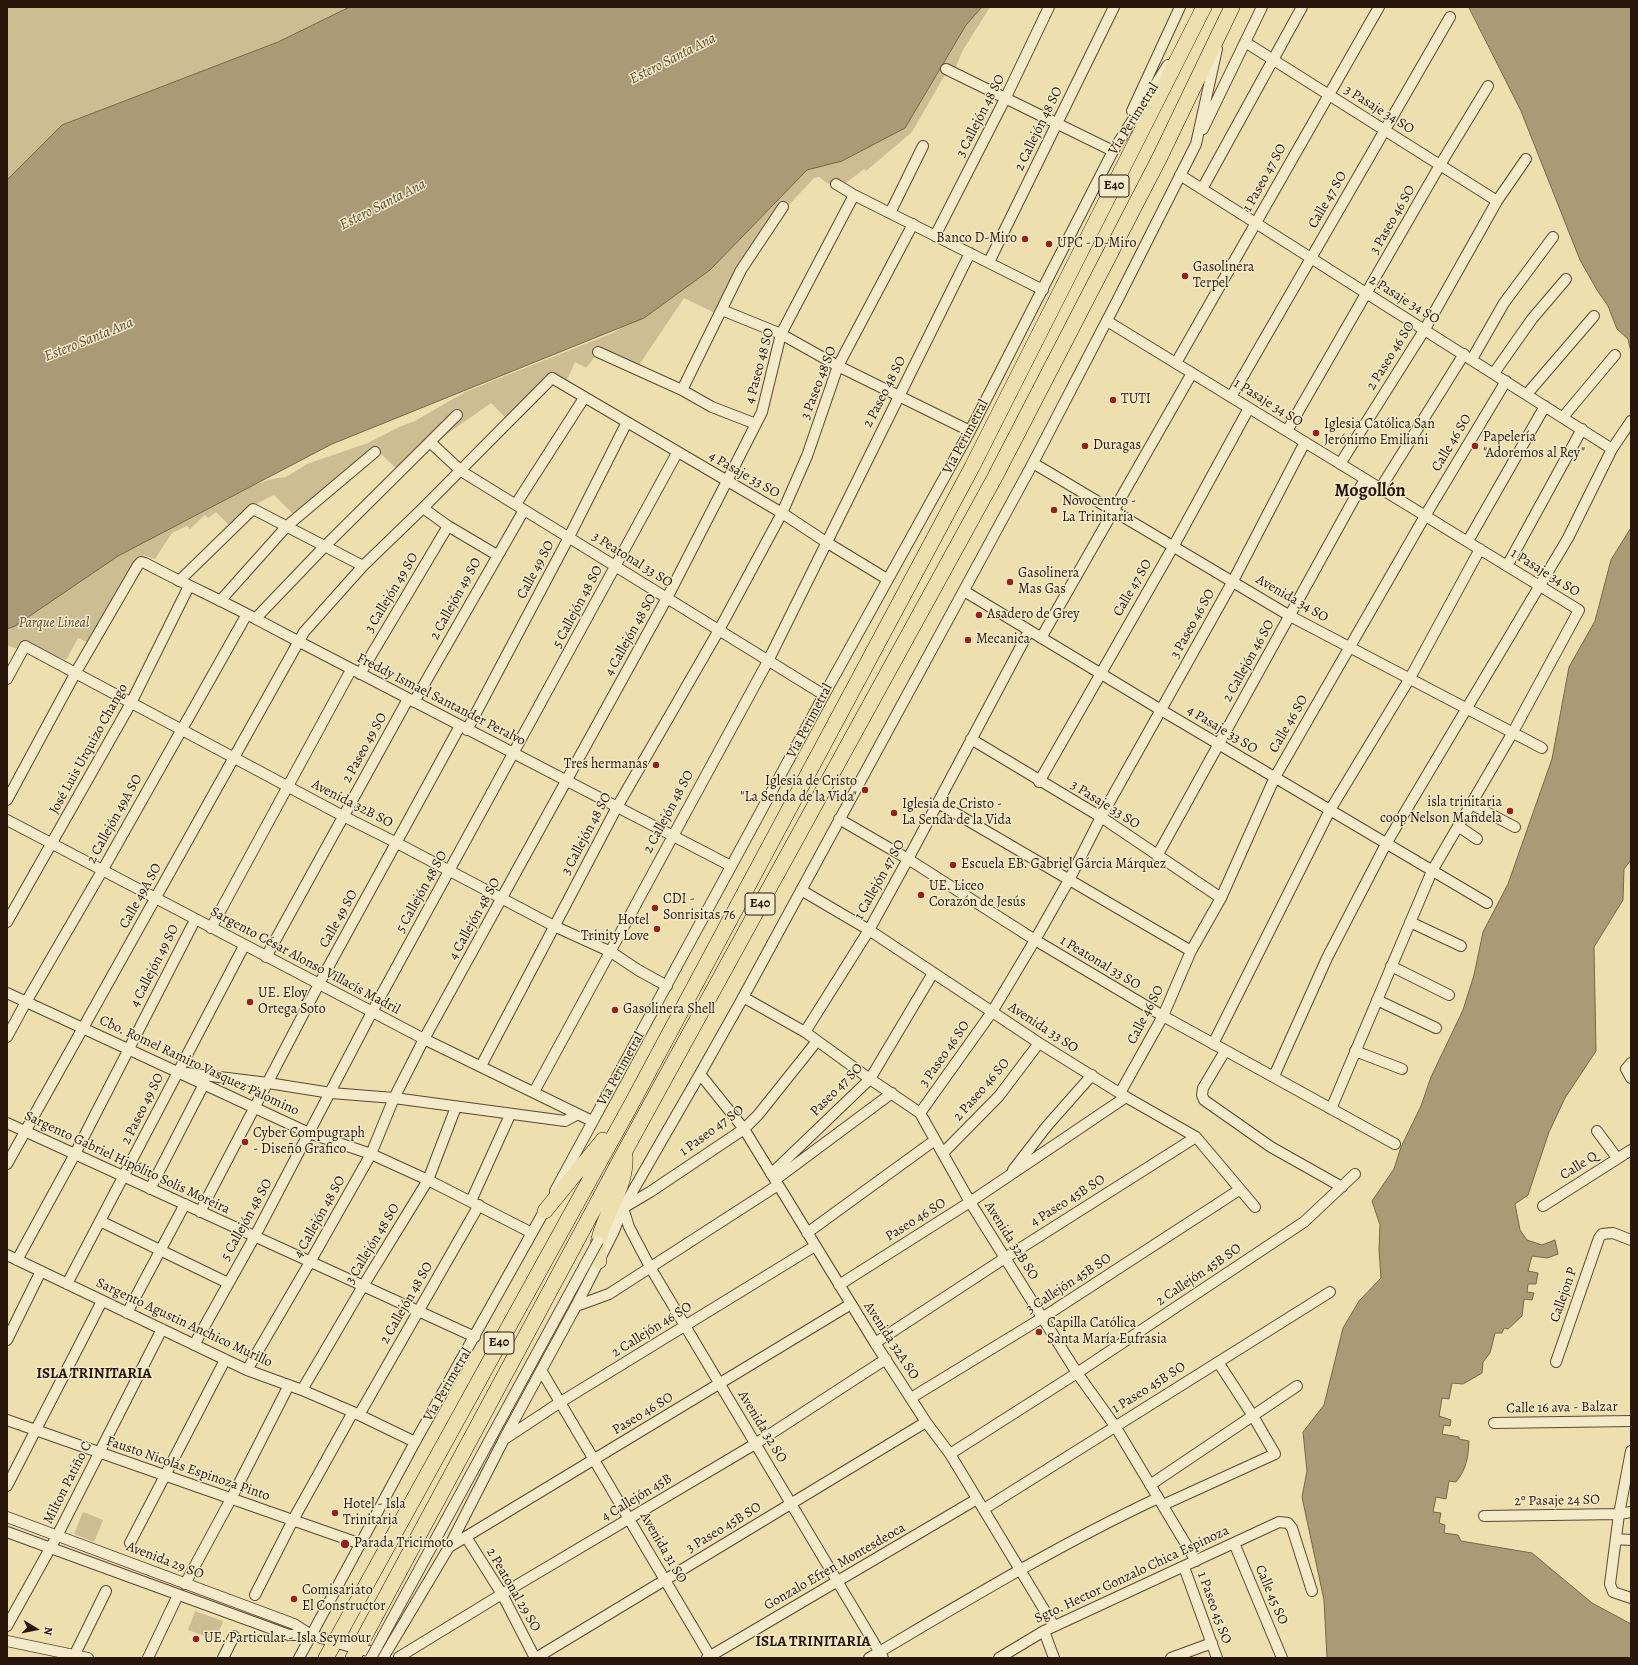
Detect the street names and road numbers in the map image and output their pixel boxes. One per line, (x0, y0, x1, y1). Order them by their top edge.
street label: 3 Callejón 48 SO (953, 72, 1009, 160)
street label: Vía Perimetral (1105, 80, 1163, 158)
street label: 3 Pasaje 34 SO (1341, 82, 1417, 138)
street label: 2 Callejón 48 SO (1011, 84, 1067, 174)
street label: 1 Paseo 47 SO (1239, 141, 1291, 215)
street label: Calle 47 SO (1305, 168, 1351, 232)
road number: E40 (1099, 175, 1129, 197)
street label: 3 Paseo 46 SO (1367, 183, 1419, 257)
street label: 2 Pasaje 34 SO (1366, 272, 1442, 328)
street label: 2 Paseo 46 SO (1363, 319, 1419, 393)
street label: 4 Paseo 48 SO (742, 326, 778, 406)
street label: 3 Paseo 48 SO (797, 344, 841, 422)
street label: 2 Paseo 48 SO (860, 353, 910, 431)
street label: 1 Pasaje 34 SO (1230, 375, 1306, 431)
street label: Vía Perimetral (939, 397, 993, 477)
street label: Calle 46 SO (1428, 411, 1476, 475)
street label: 4 Pasaje 33 SO (705, 448, 783, 502)
street label: 3 Peatonal 33 SO (589, 529, 675, 591)
street label: Calle 49 SO (514, 538, 558, 602)
street label: 1 Pasaje 34 SO (1507, 545, 1583, 601)
street label: 3 Callejón 49 SO (361, 550, 423, 636)
street label: 2 Callejón 49 SO (427, 555, 485, 643)
street label: Calle 47 SO (1110, 556, 1156, 620)
street label: 5 Callejón 48 SO (549, 563, 607, 651)
street label: Avenida 34 SO (1253, 572, 1331, 626)
street label: 3 Paseo 46 SO (1167, 586, 1219, 662)
street label: 4 Callejón 48 SO (601, 591, 661, 679)
street label: 2 Callejón 46 SO (1219, 617, 1279, 705)
street label: Freddy Ismael Santander Peralvo (354, 650, 528, 750)
street label: José Luis Urquizo Chango (46, 681, 132, 817)
street label: Vía Perimetral (783, 681, 837, 761)
street label: Calle 46 SO (1266, 692, 1312, 756)
street label: 4 Pasaje 33 SO (1184, 702, 1260, 758)
street label: 2 Paseo 49 SO (339, 710, 391, 786)
street label: 2 Callejón 48 SO (640, 768, 698, 856)
street label: 2 Callejón 49A SO (84, 771, 146, 867)
street label: Avenida 32B SO (308, 776, 396, 832)
street label: 3 Pasaje 33 SO (1067, 777, 1143, 833)
street label: 3 Callejón 48 SO (558, 790, 616, 878)
street label: 1 Callejón 47 SO (851, 837, 909, 923)
street label: 5 Callejón 48 SO (393, 848, 451, 936)
street label: Calle 49A SO (116, 860, 166, 932)
street label: 4 Callejón 48 SO (445, 875, 505, 963)
street label: Calle 49 SO (316, 887, 362, 951)
road number: E40 (745, 893, 775, 915)
street label: Sargento César Alonso Villacís Madril (207, 904, 403, 1018)
street label: 4 Callejón 49 SO (127, 922, 183, 1010)
street label: 1 Peatonal 33 SO (1057, 932, 1143, 994)
street label: Calle 46 SO (1124, 983, 1168, 1047)
street label: Avenida 33 SO (1005, 999, 1081, 1057)
street label: Cbo. Romel Ramiro Vasquez Palomino (97, 1012, 301, 1120)
street label: 3 Paseo 46 SO (916, 1018, 974, 1090)
street label: Vía Perimetral (594, 1029, 648, 1109)
street label: 2 Paseo 46 SO (950, 1055, 1014, 1125)
street label: Paseo 47 SO (807, 1060, 867, 1120)
street label: 2 Paseo 49 SO (118, 1071, 168, 1147)
street label: 1 Paseo 47 SO (677, 1102, 747, 1160)
street label: Sargento Gabriel Hipólito Solís Moreira (21, 1108, 233, 1218)
street label: Calle Q (1557, 1148, 1601, 1184)
street label: 4 Paseo 45B SO (1027, 1171, 1109, 1231)
street label: 4 Callejón 48 SO (290, 1173, 350, 1261)
street label: 5 Callejón 48 SO (218, 1176, 276, 1264)
street label: Paseo 46 SO (883, 1195, 949, 1245)
street label: Avenida 32B SO (980, 1199, 1042, 1283)
street label: 3 Callejón 48 SO (342, 1201, 404, 1287)
street label: 2 Callejón 45B SO (1153, 1240, 1245, 1310)
street label: 3 Callejón 45B SO (1023, 1250, 1115, 1318)
street label: 2 Callejón 48 SO (377, 1259, 437, 1347)
street label: Callejon P (1547, 1265, 1581, 1325)
street label: Sargento Agustin Anchico Murillo (93, 1275, 275, 1371)
street label: 2 Callejón 46 SO (609, 1299, 695, 1361)
street label: Avenida 32A SO (860, 1299, 922, 1383)
road number: E40 (484, 1332, 514, 1354)
street label: Vía Perimetral (420, 1345, 476, 1425)
street label: 1 Paseo 45B SO (1109, 1359, 1189, 1417)
street label: Avenida 32 SO (734, 1388, 790, 1466)
street label: Paseo 46 SO (609, 1389, 677, 1439)
street label: Calle 16 ava - Balzar (1506, 1399, 1618, 1417)
street label: Fausto Nicolás Espinoza Pinto (104, 1433, 272, 1505)
street label: Milton Patiño C (40, 1439, 96, 1527)
street label: 4 Callejón 45B (599, 1470, 675, 1526)
street label: 2º Pasaje 24 SO (1514, 1492, 1600, 1510)
street label: 3 Paseo 45B SO (683, 1499, 765, 1557)
street label: Avenida 31 SO (636, 1510, 690, 1586)
street label: Gonzalo Efren Montesdeoca (761, 1520, 909, 1614)
street label: Sgto. Hector Gonzalo Chica Espinoza (1032, 1522, 1232, 1628)
street label: Avenida 29 SO (124, 1539, 206, 1583)
street label: 2 Peatonal 29 SO (482, 1545, 544, 1635)
street label: Calle 45 SO (1251, 1563, 1291, 1627)
street label: 1 Paseo 45 SO (1193, 1570, 1235, 1646)

